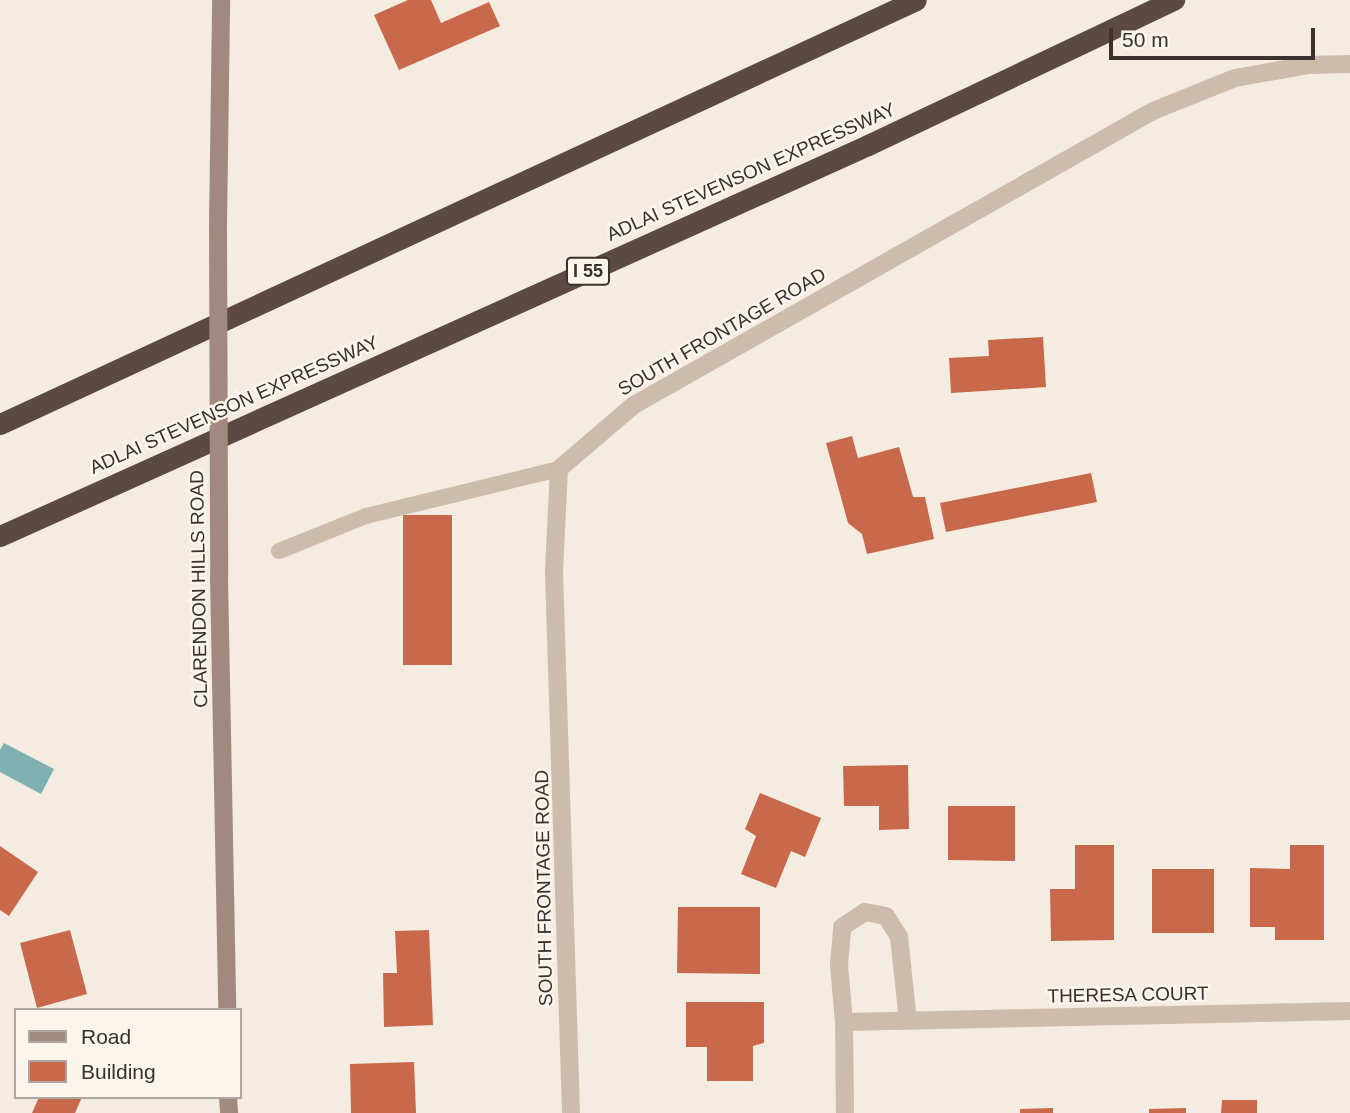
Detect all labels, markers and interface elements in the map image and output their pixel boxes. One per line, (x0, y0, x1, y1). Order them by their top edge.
scale bar (1112, 14, 1318, 58)
text: 50 m (1122, 28, 1169, 51)
street label: ADLAI STEVENSON EXPRESSWAY (603, 98, 899, 246)
road number: I 55 (565, 256, 611, 286)
street label: SOUTH FRONTAGE ROAD (614, 263, 830, 401)
street label: ADLAI STEVENSON EXPRESSWAY (86, 331, 382, 479)
street label: CLARENDON HILLS ROAD (186, 470, 212, 708)
street label: SOUTH FRONTAGE ROAD (531, 770, 557, 1006)
street label: THERESA COURT (1047, 982, 1209, 1008)
legend (14, 1008, 242, 1099)
text: Road (81, 1025, 131, 1048)
text: Building (81, 1060, 156, 1083)

